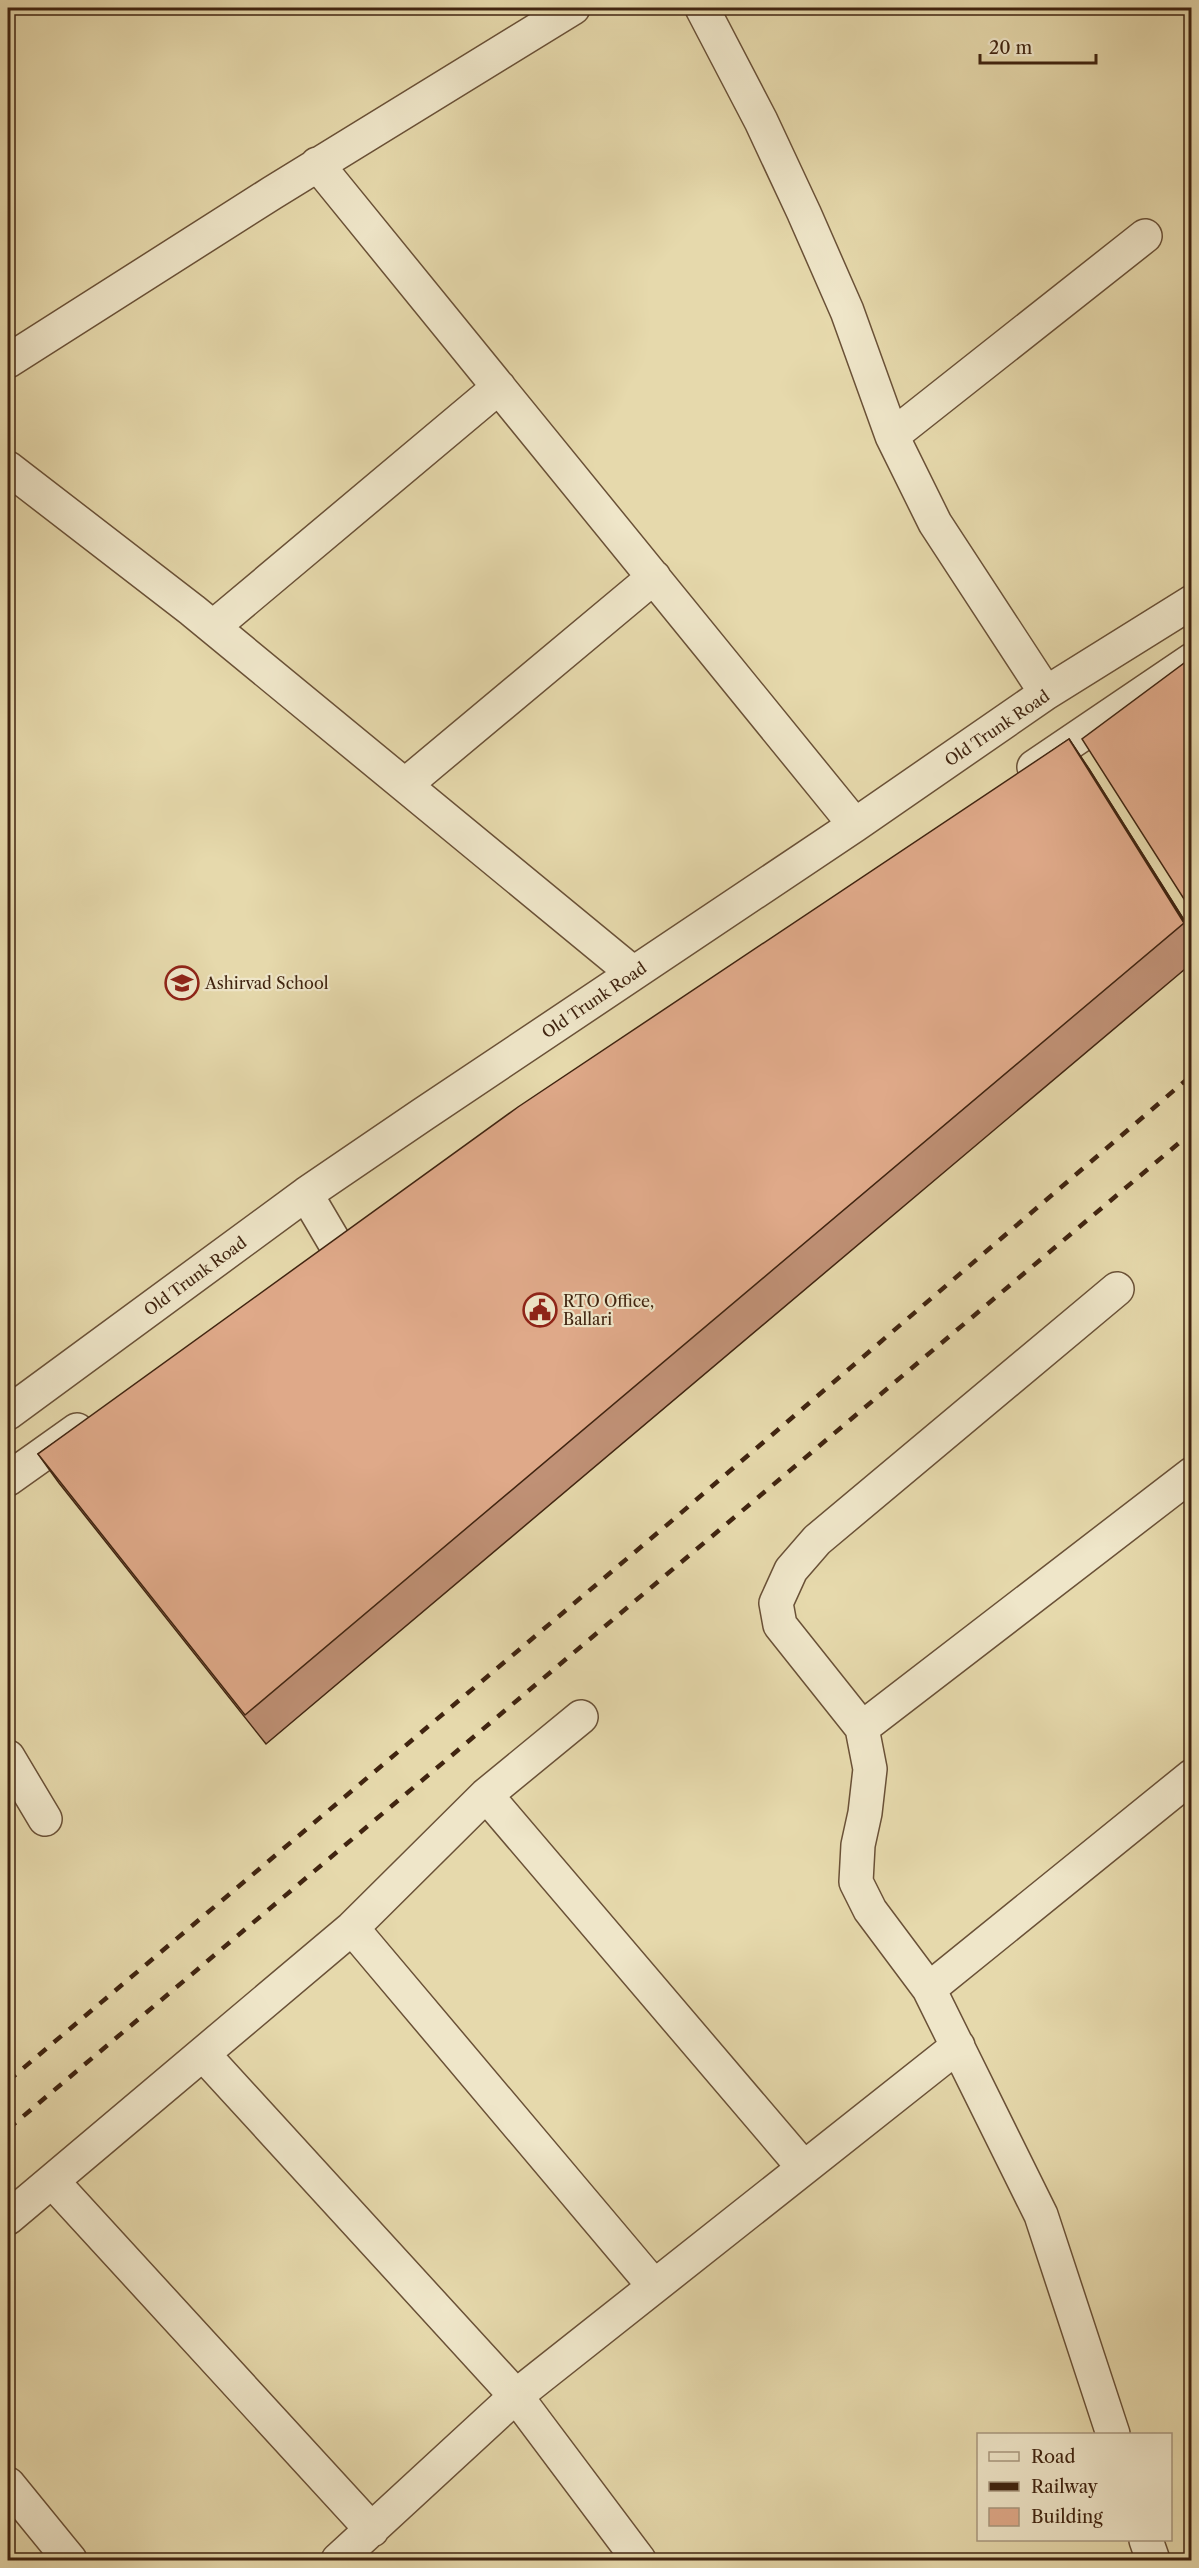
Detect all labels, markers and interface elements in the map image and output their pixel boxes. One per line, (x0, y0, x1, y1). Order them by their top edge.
scale bar (980, 27, 1096, 65)
text: 20 m (989, 37, 1033, 59)
street label: Old Trunk Road (941, 685, 1053, 770)
street label: Old Trunk Road (538, 957, 650, 1042)
school or university icon: Ashirvad School (164, 965, 200, 1001)
place label: Ashirvad School (204, 973, 329, 993)
street label: Old Trunk Road (140, 1232, 250, 1320)
place label: RTO Office, Ballari (563, 1291, 654, 1329)
public building icon: RTO Office, Ballari (522, 1292, 558, 1328)
legend (977, 2433, 1172, 2541)
text: Road (1031, 2446, 1076, 2468)
text: Railway (1031, 2476, 1099, 2498)
text: Building (1031, 2506, 1103, 2528)

